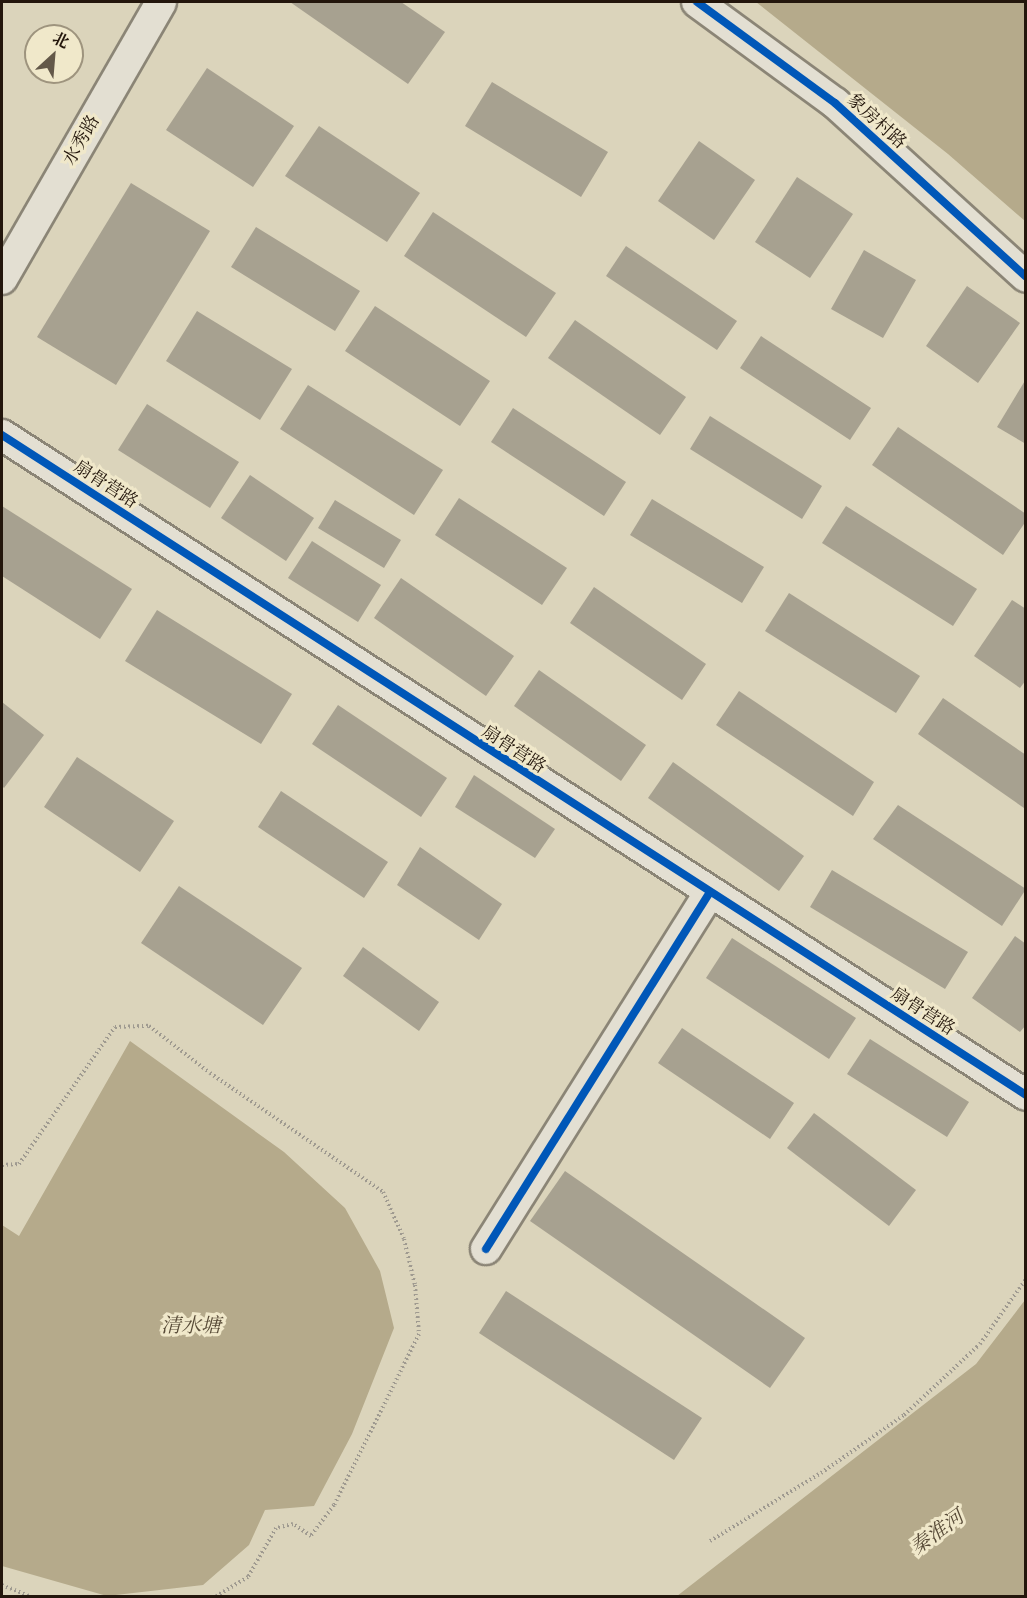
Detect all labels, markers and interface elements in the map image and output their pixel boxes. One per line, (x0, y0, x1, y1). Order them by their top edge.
north arrow (24, 24, 84, 84)
text: 北 (49, 27, 73, 52)
street label: 象房村路 (843, 89, 911, 153)
street label: 水秀路 (58, 111, 104, 169)
street label: 扇骨营路 (70, 455, 142, 513)
street label: 扇骨营路 (478, 720, 550, 778)
street label: 扇骨营路 (887, 982, 959, 1040)
water label: 清水塘 (161, 1313, 221, 1337)
water label: 秦淮河 (906, 1505, 968, 1559)

